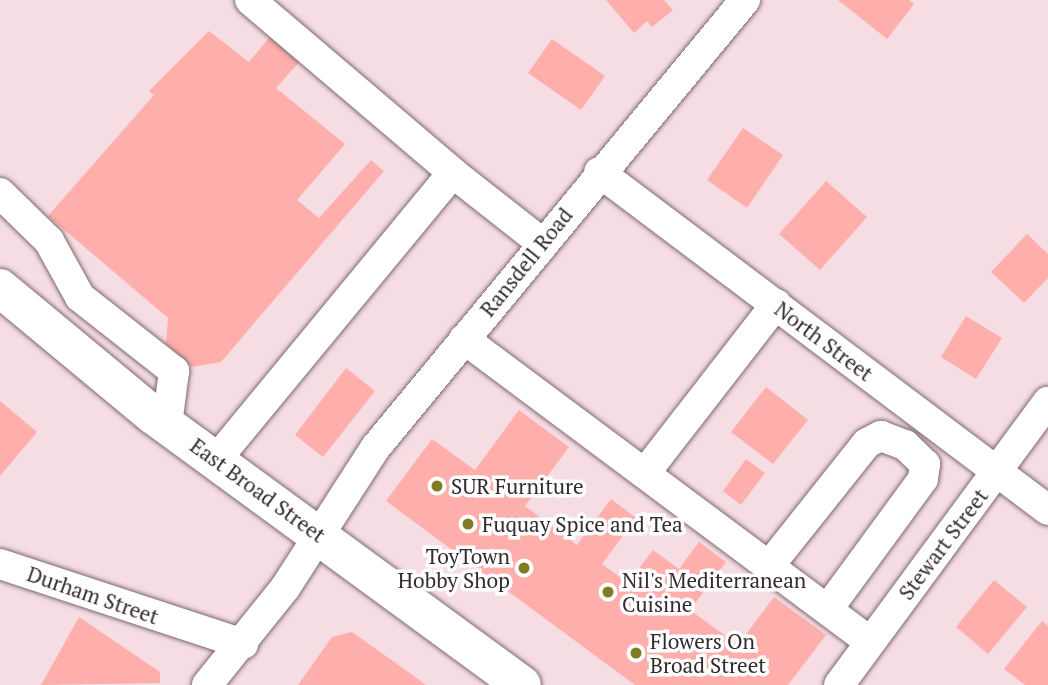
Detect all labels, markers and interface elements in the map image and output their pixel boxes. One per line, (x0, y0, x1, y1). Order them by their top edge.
street label: Ransdell Road (475, 203, 577, 321)
street label: North Street (770, 296, 878, 386)
street label: East Broad Street (186, 433, 330, 547)
place label: SUR Furniture (451, 473, 584, 499)
marker: SUR Furniture (429, 478, 445, 494)
street label: Stewart Street (893, 484, 993, 604)
place label: Fuquay Spice and Tea (482, 511, 683, 537)
marker: Fuquay Spice and Tea (460, 516, 476, 532)
place label: ToyTown Hobby Shop (398, 543, 510, 593)
marker: ToyTown Hobby Shop (516, 560, 532, 576)
street label: Durham Street (24, 561, 162, 629)
place label: Nil's Mediterranean Cuisine (622, 567, 806, 617)
marker: Nil's Mediterranean Cuisine (600, 584, 616, 600)
place label: Flowers On Broad Street (650, 628, 766, 678)
marker: Flowers On Broad Street (628, 645, 644, 661)

